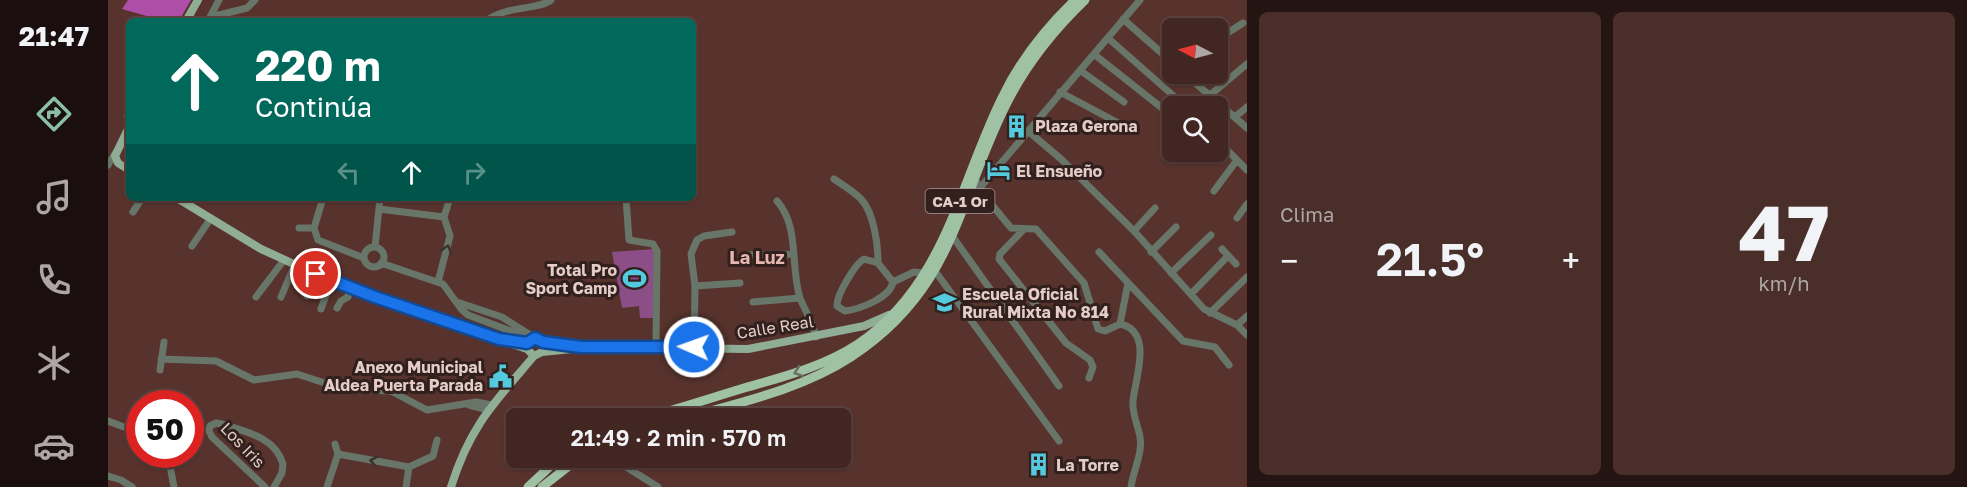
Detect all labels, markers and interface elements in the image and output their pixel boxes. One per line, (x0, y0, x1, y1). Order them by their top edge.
north arrow (1162, 18, 1228, 84)
map controls (1162, 18, 1228, 162)
text: 21:47 (19, 20, 89, 52)
text: 220 m (255, 40, 381, 90)
icon: ahead (156, 42, 234, 120)
text: Continúa (255, 91, 372, 123)
icon: directions (33, 93, 75, 135)
button: search (1162, 96, 1228, 162)
building icon: Plaza Gerona (1004, 113, 1030, 139)
place label: Plaza Gerona (1035, 116, 1138, 136)
icon: left (332, 156, 365, 189)
icon: ahead (395, 156, 428, 189)
icon: right (458, 156, 491, 189)
hotel icon: El Ensueño (985, 158, 1011, 184)
place label: El Ensueño (1016, 161, 1103, 181)
icon: music (33, 176, 75, 218)
text: 47 (1738, 185, 1830, 278)
road number: CA-1 Or (926, 189, 994, 213)
text: Clima (1280, 202, 1334, 226)
text: 21.5° (1376, 232, 1484, 286)
text: − (1280, 241, 1298, 280)
text: + (1562, 241, 1580, 280)
one-way arrow (439, 244, 452, 254)
district label: La Luz (729, 246, 785, 268)
pin (290, 248, 341, 299)
icon: arrive (299, 257, 332, 290)
icon: phone (33, 259, 75, 301)
place label: Total Pro Sport Camp (525, 260, 617, 298)
sports icon: Total Pro Sport Camp (622, 266, 648, 292)
text: km/h (1759, 271, 1809, 295)
place label: Escuela Oficial Rural Mixta No 814 (962, 284, 1109, 322)
school or university icon: Escuela Oficial Rural Mixta No 814 (931, 290, 957, 316)
street label: Calle Real (735, 311, 815, 343)
position arrow (662, 315, 726, 379)
icon: climate (33, 342, 75, 384)
place label: Anexo Municipal Aldea Puerta Parada (324, 357, 484, 395)
public building icon: Anexo Municipal Aldea Puerta Parada (488, 363, 514, 389)
one-way arrow (793, 365, 804, 378)
speed limit sign: 50 (126, 390, 204, 468)
street label: Los Iris (217, 418, 269, 472)
text: 21:49 · 2 min · 570 m (571, 424, 786, 451)
icon: car (33, 425, 75, 467)
building icon: La Torre (1025, 452, 1051, 478)
one-way arrow (369, 455, 379, 468)
place label: La Torre (1056, 455, 1119, 475)

